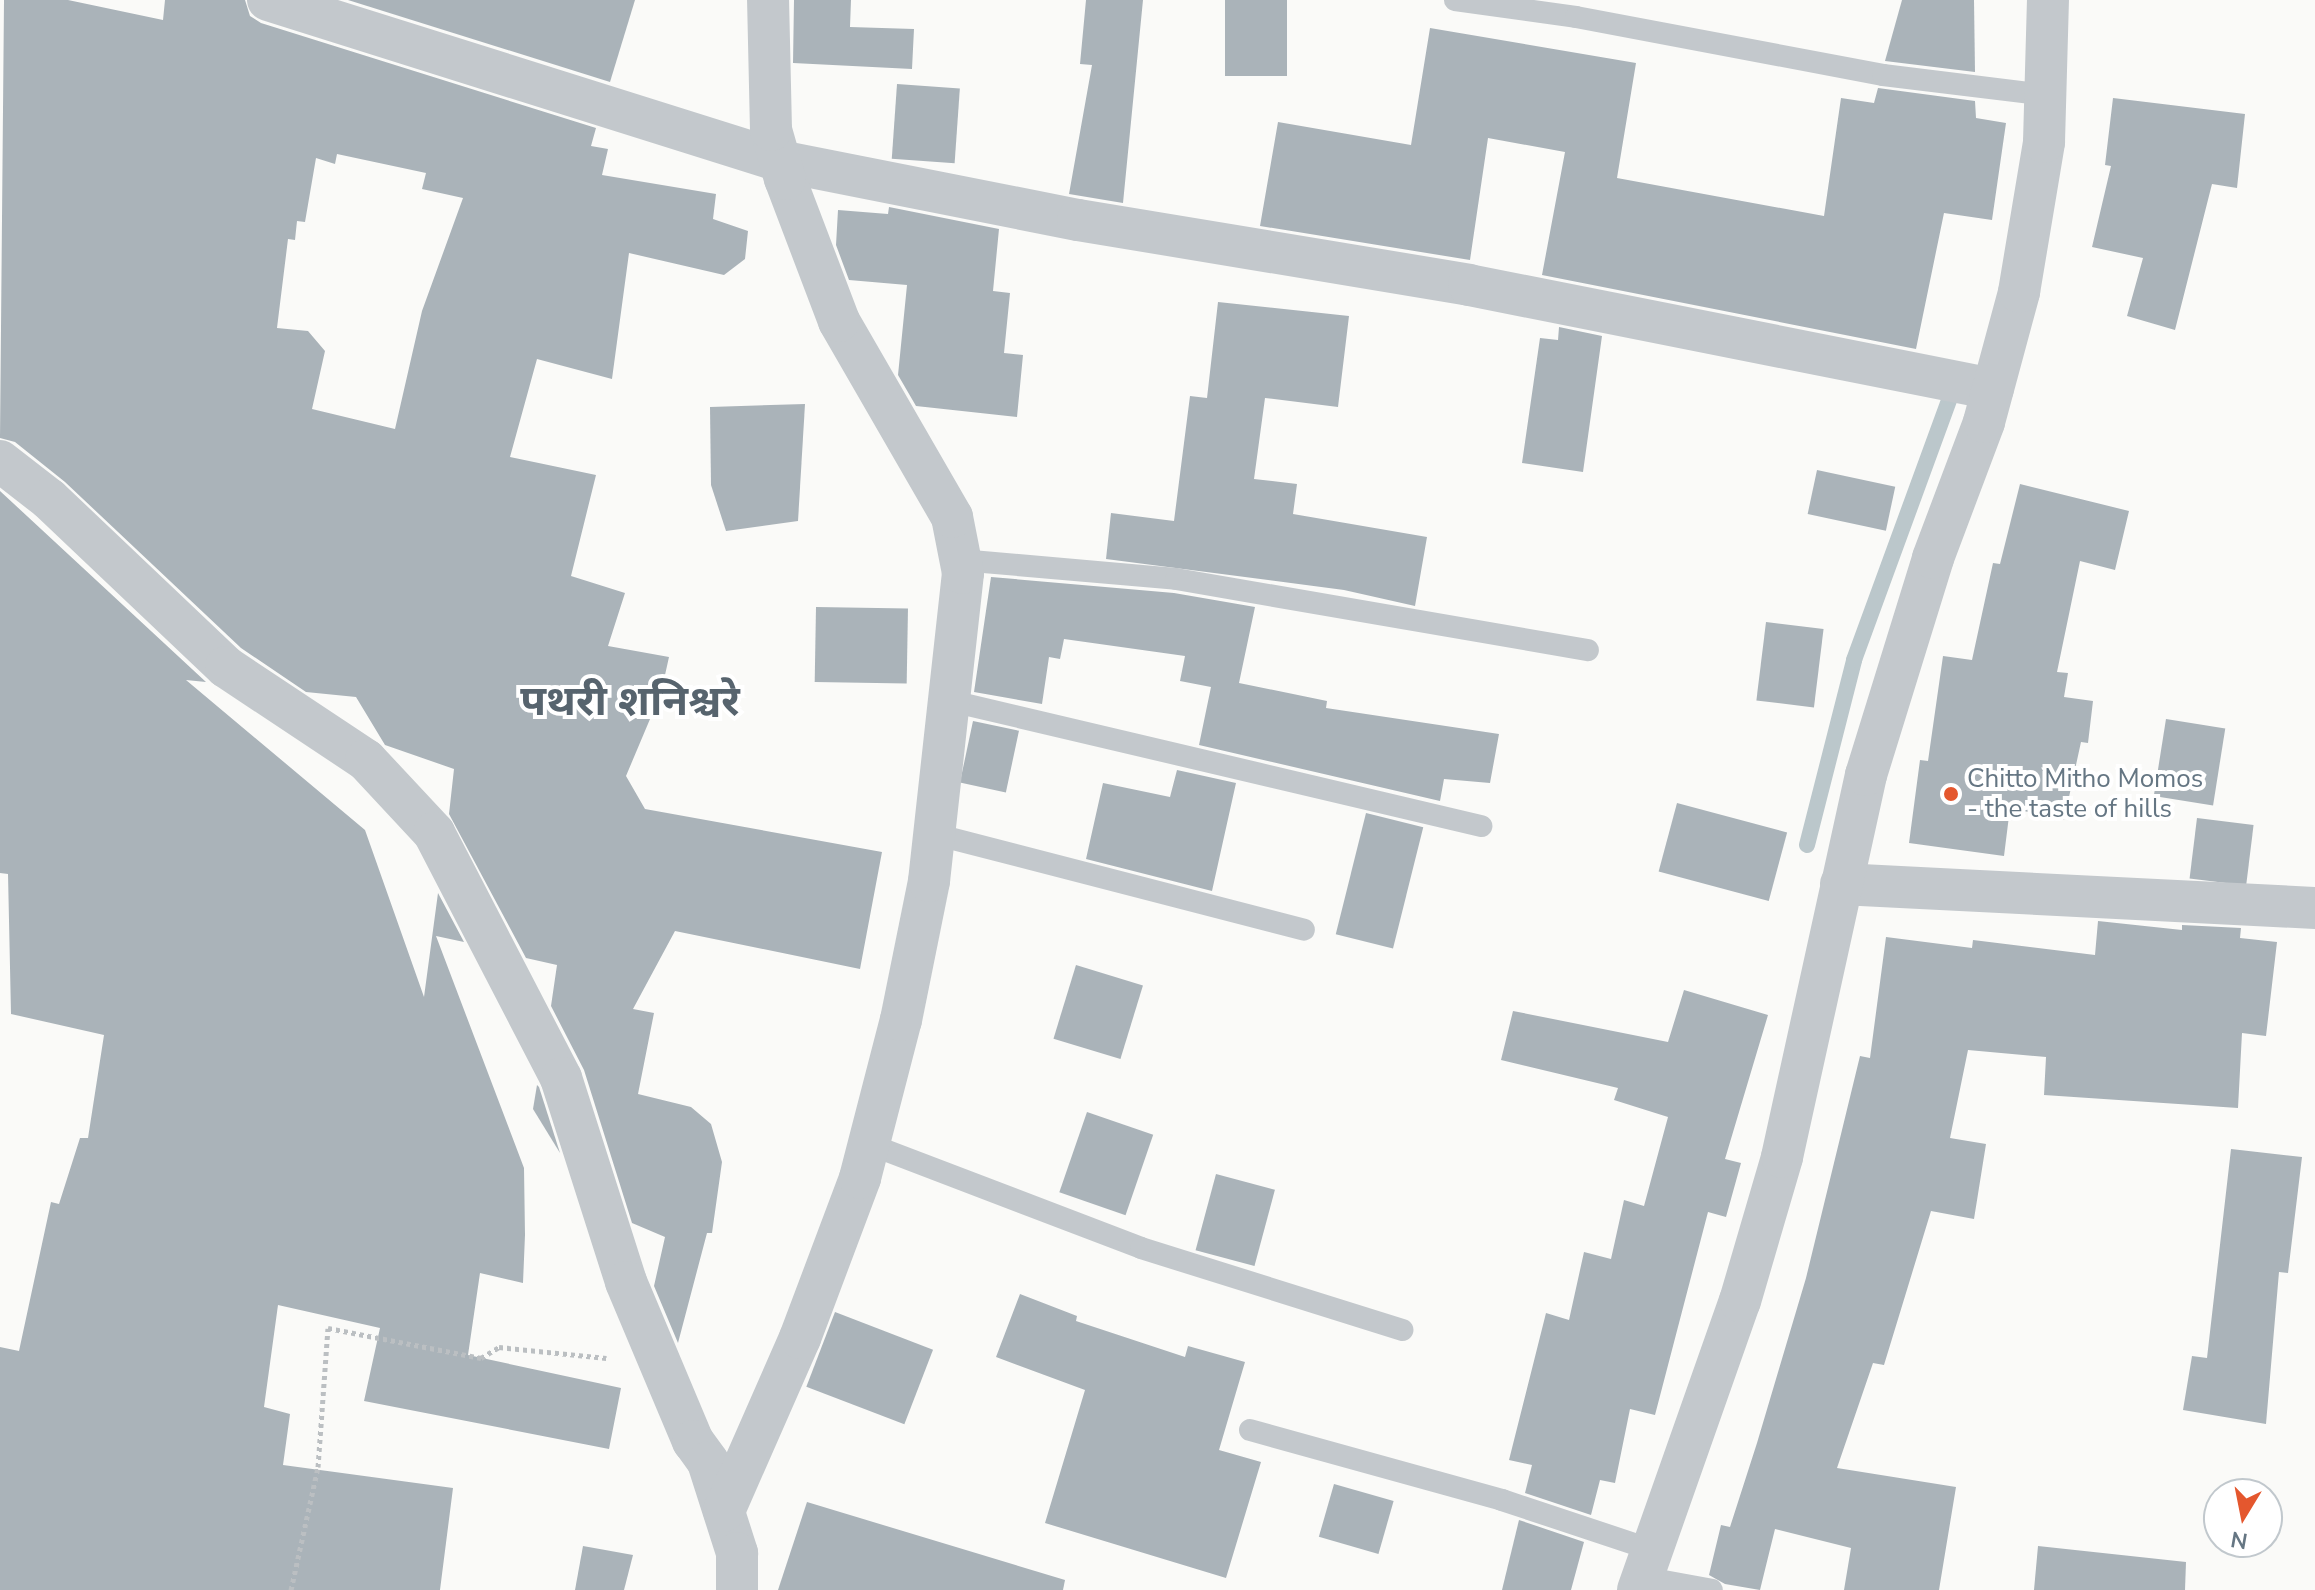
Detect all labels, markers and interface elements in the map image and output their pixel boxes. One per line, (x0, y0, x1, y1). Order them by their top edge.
district label: पथरी शनिश्चरे (520, 677, 740, 727)
place label: Chitto Mitho Momos - the taste of hills (1967, 763, 2203, 824)
marker: Chitto Mitho Momos - the taste of hills (1942, 785, 1960, 803)
north arrow (2203, 1478, 2283, 1558)
text: N (2228, 1523, 2250, 1556)

